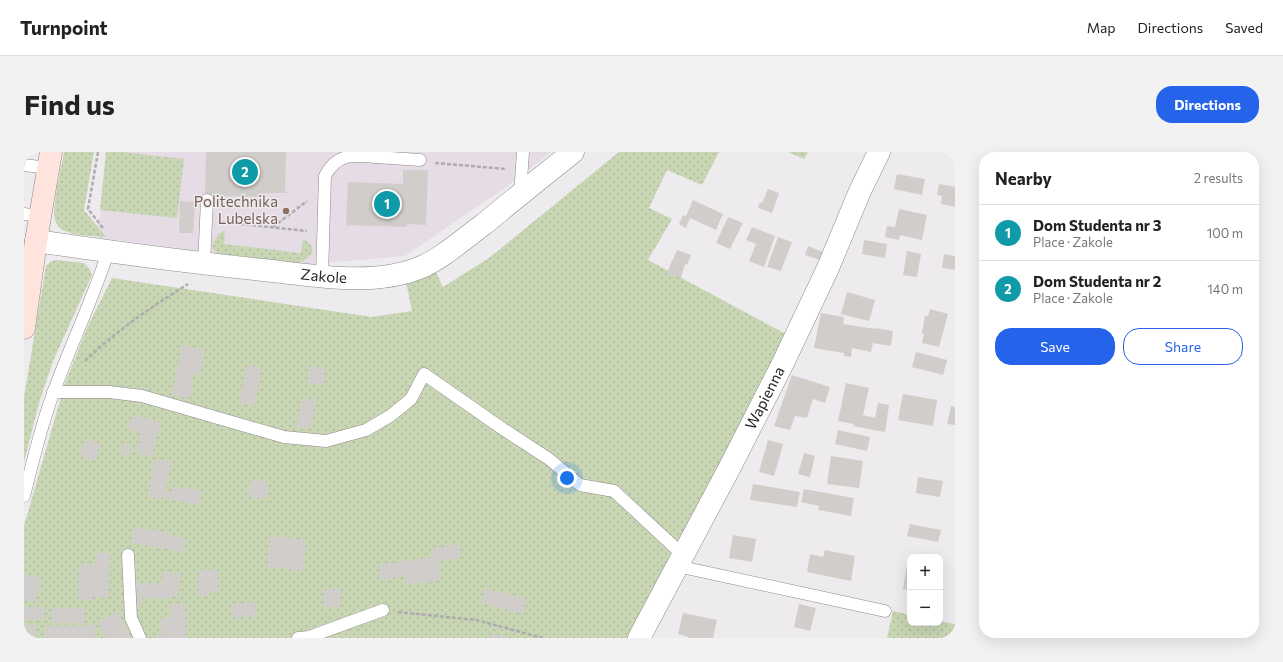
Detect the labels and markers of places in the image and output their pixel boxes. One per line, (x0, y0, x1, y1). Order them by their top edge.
pin: 2 (232, 157, 258, 187)
pin: 1 (374, 189, 400, 219)
place label: Politechnika Lubelska (194, 192, 278, 227)
marker: Politechnika Lubelska (281, 206, 291, 216)

